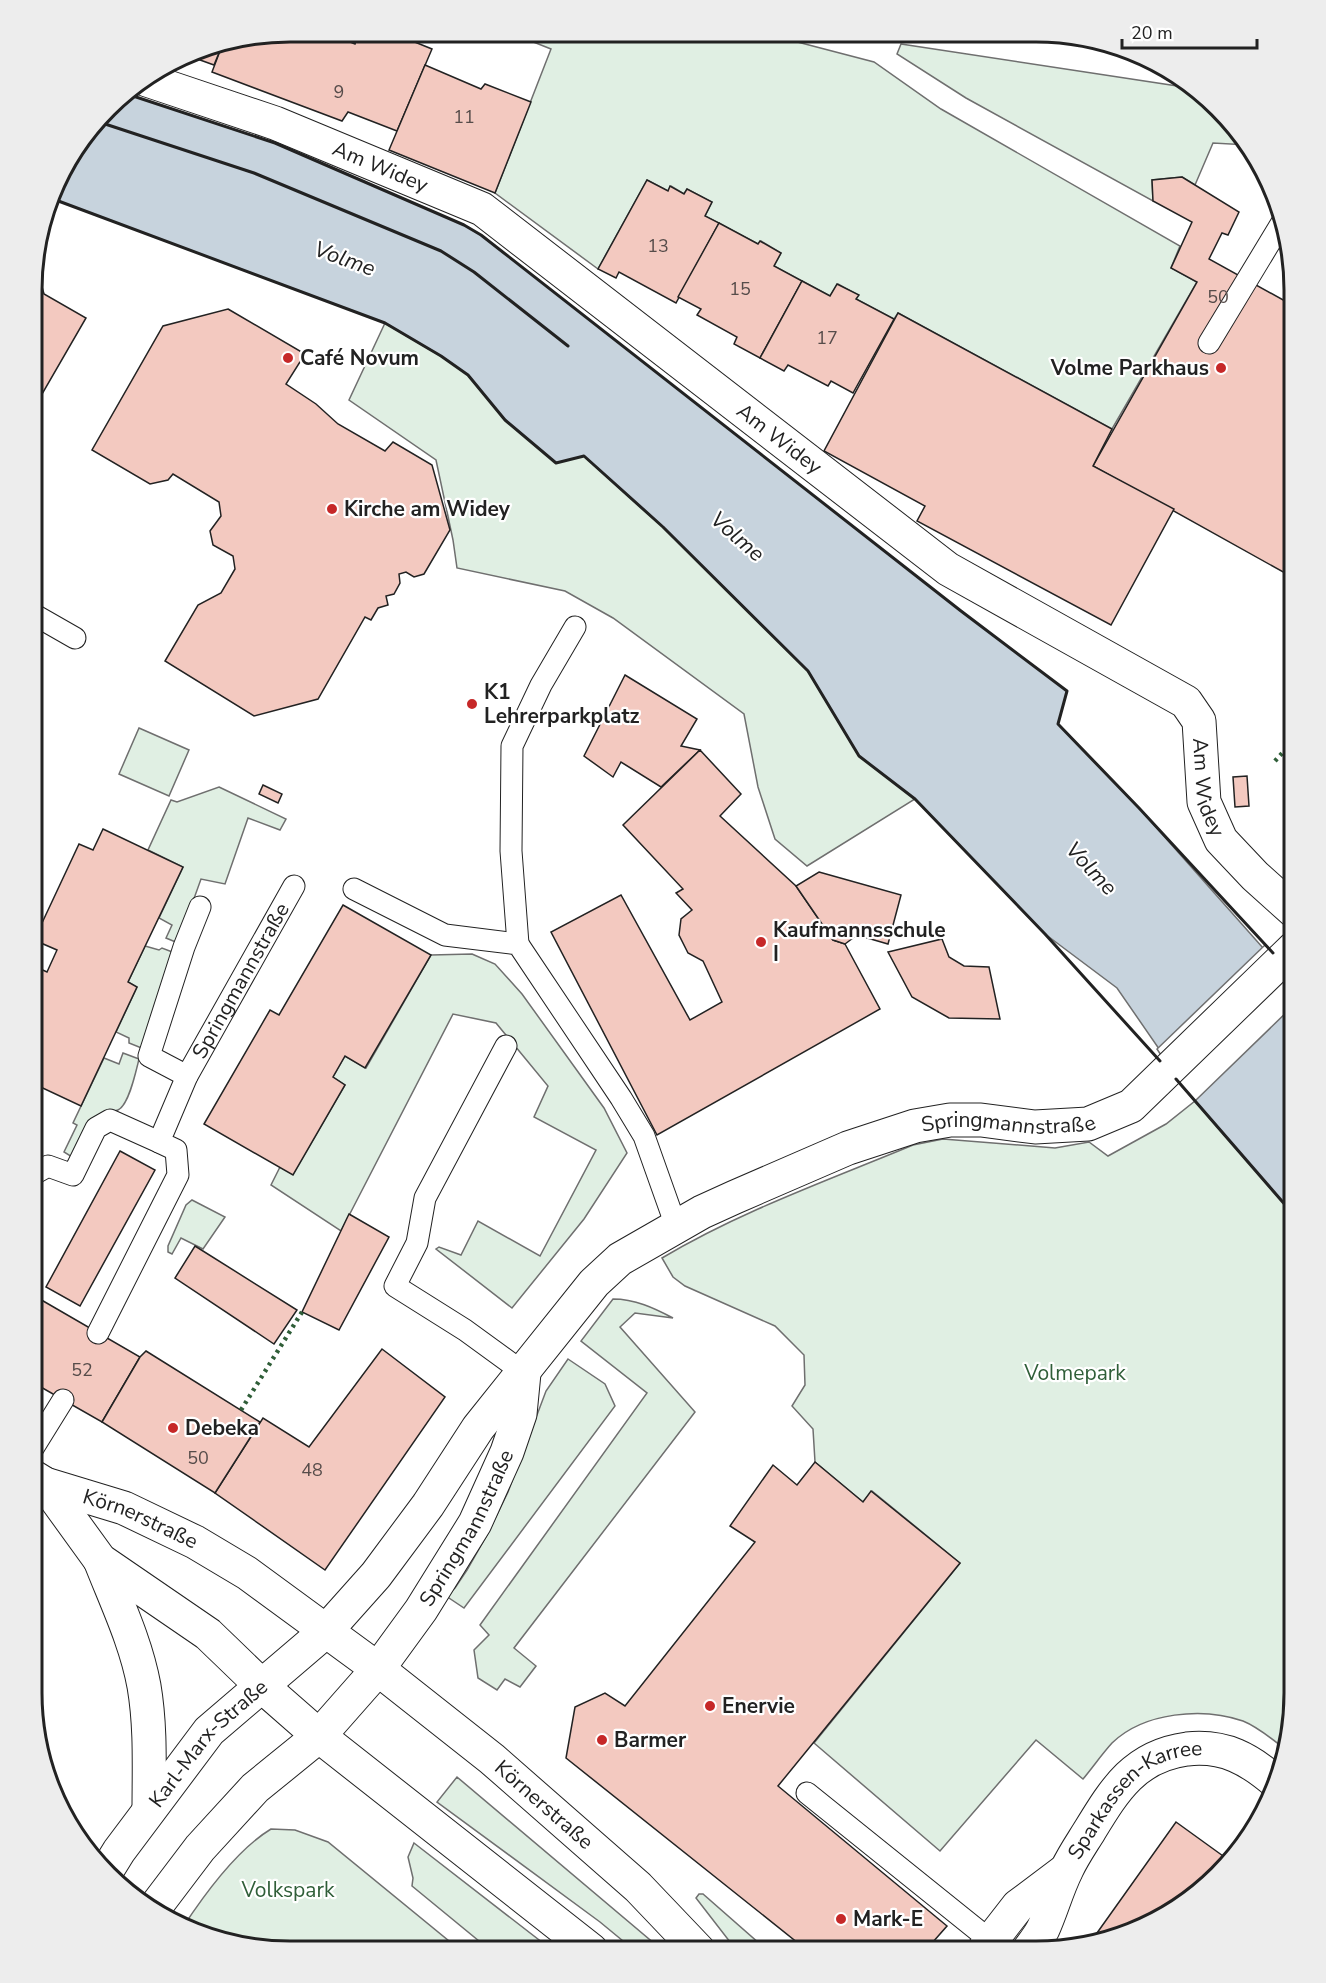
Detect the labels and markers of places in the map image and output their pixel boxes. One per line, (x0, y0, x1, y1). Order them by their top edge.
place label: Café Novum (300, 344, 419, 372)
marker: Café Novum (281, 351, 295, 365)
place label: Volme Parkhaus (1050, 354, 1209, 382)
marker: Volme Parkhaus (1214, 361, 1228, 375)
place label: Kirche am Widey (344, 495, 511, 523)
marker: Kirche am Widey (325, 502, 339, 516)
place label: K1 Lehrerparkplatz (484, 678, 640, 730)
marker: K1 Lehrerparkplatz (465, 697, 479, 711)
place label: Kaufmannsschule I (773, 916, 946, 968)
marker: Kaufmannsschule I (754, 935, 768, 949)
place label: Debeka (185, 1414, 259, 1442)
marker: Debeka (166, 1421, 180, 1435)
place label: Enervie (722, 1692, 795, 1720)
marker: Enervie (703, 1699, 717, 1713)
place label: Barmer (614, 1726, 687, 1754)
marker: Barmer (595, 1733, 609, 1747)
place label: Mark-E (853, 1905, 923, 1933)
marker: Mark-E (834, 1912, 848, 1926)

